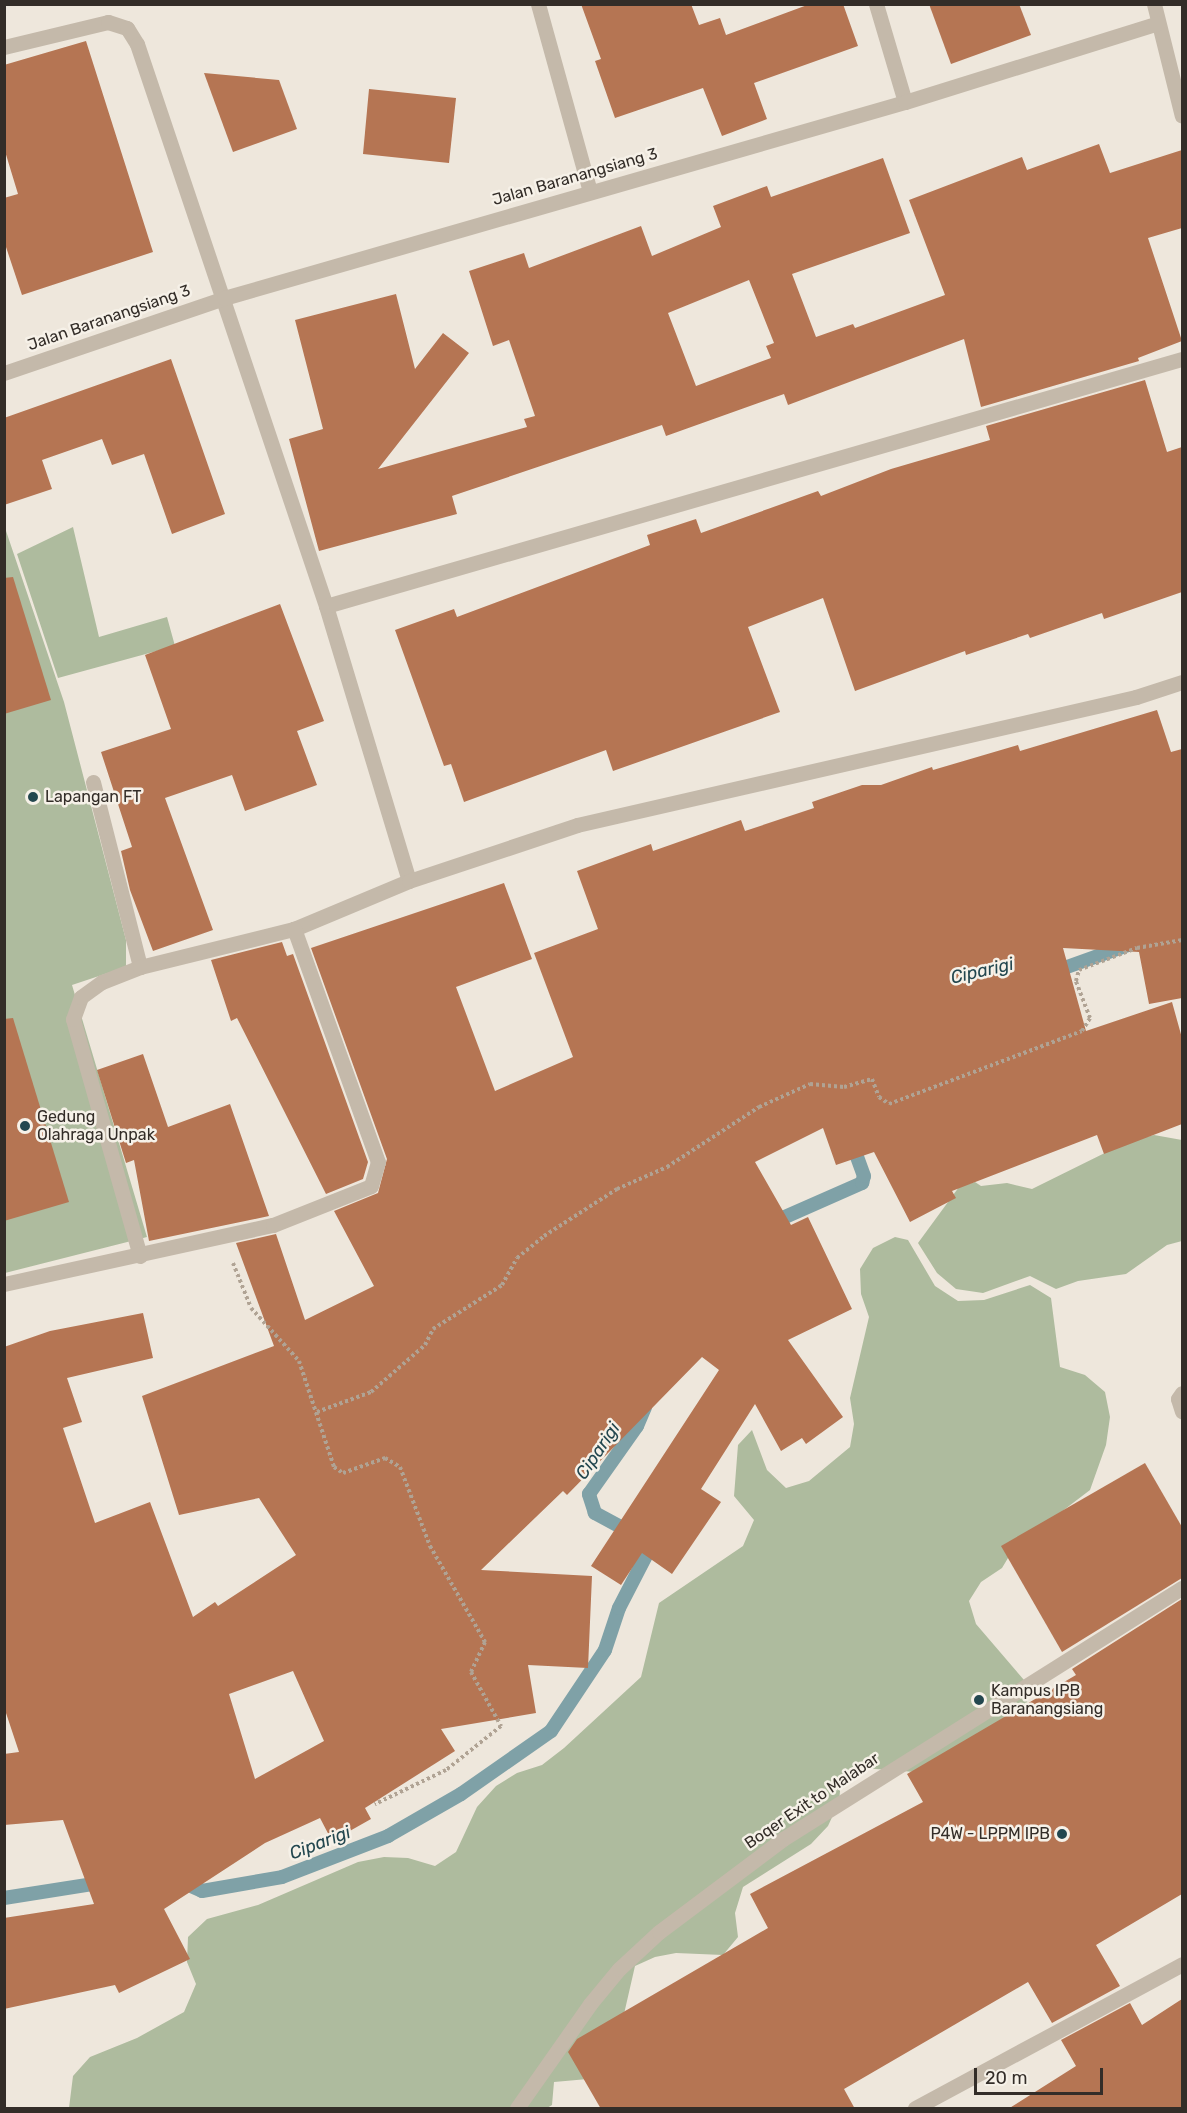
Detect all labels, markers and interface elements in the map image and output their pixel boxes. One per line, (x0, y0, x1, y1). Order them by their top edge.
street label: Jalan Baranangsiang 3 (490, 144, 660, 210)
street label: Jalan Baranangsiang 3 (25, 281, 193, 355)
place label: Lapangan FT (45, 787, 142, 807)
marker: Lapangan FT (26, 790, 40, 804)
water label: Ciparigi (948, 953, 1016, 989)
place label: Gedung Olahraga Unpak (37, 1107, 155, 1145)
marker: Gedung Olahraga Unpak (18, 1119, 32, 1133)
water label: Ciparigi (571, 1418, 625, 1484)
place label: Kampus IPB Baranangsiang (991, 1681, 1103, 1719)
marker: Kampus IPB Baranangsiang (972, 1693, 986, 1707)
street label: Boqer Exit to Malabar (741, 1749, 883, 1853)
water label: Ciparigi (286, 1821, 354, 1865)
place label: P4W - LPPM IPB (930, 1824, 1050, 1844)
marker: P4W - LPPM IPB (1055, 1827, 1069, 1841)
scale bar (977, 2056, 1106, 2094)
text: 20 m (985, 2067, 1027, 2089)

